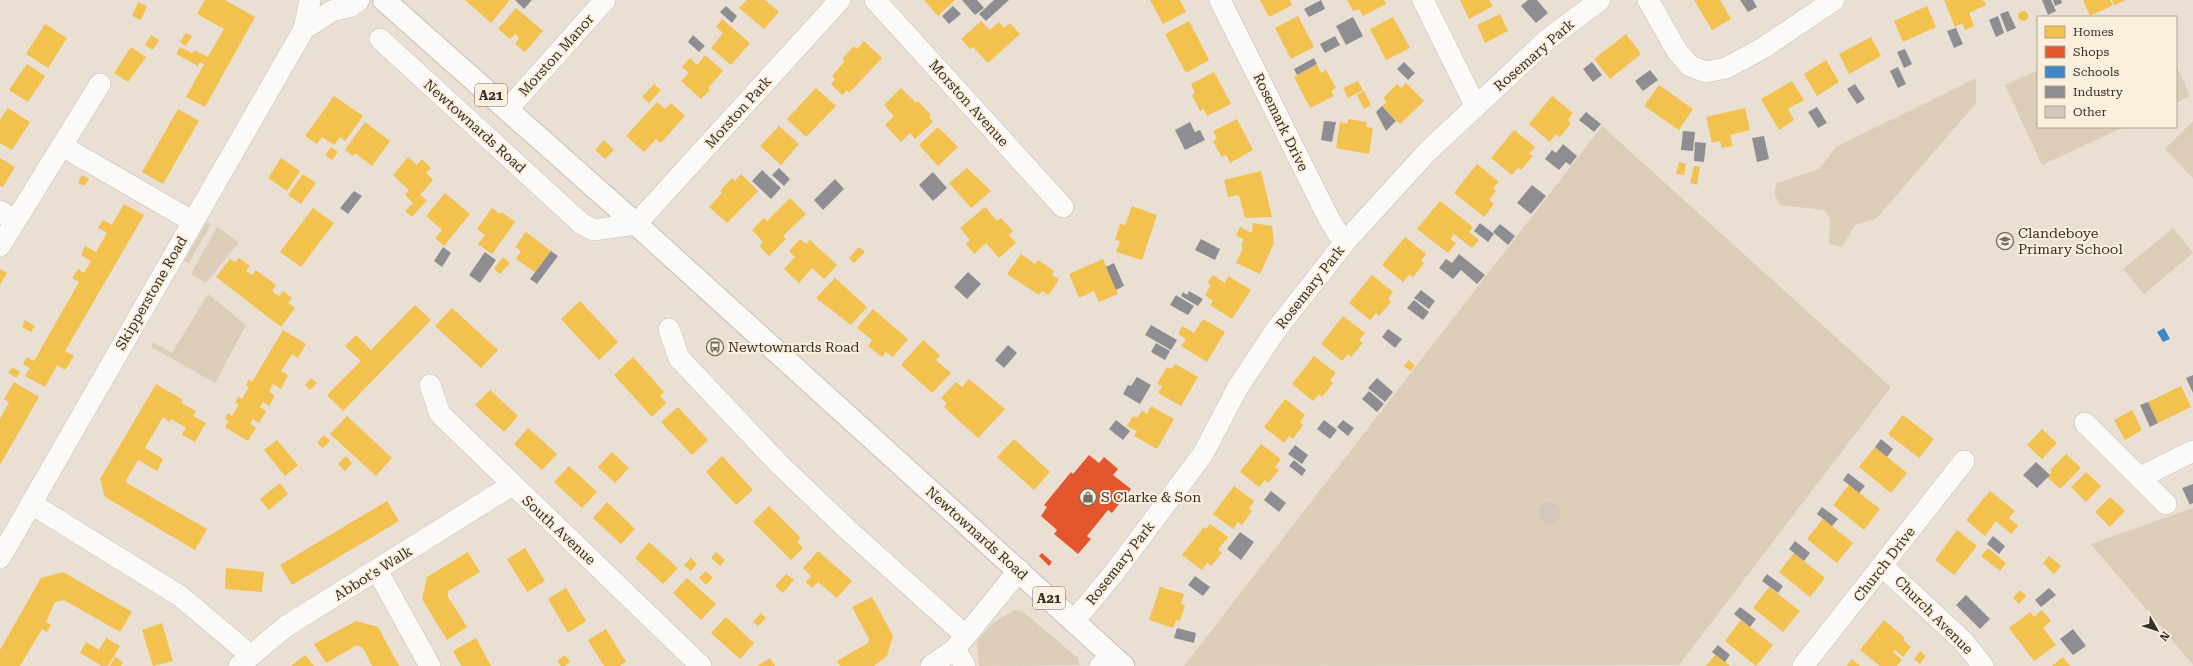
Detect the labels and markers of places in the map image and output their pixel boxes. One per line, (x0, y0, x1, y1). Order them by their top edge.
place label: Clandeboye Primary School (2018, 225, 2123, 257)
school or university icon: Clandeboye Primary School (1995, 231, 2015, 251)
bus stop icon: Newtownards Road (705, 337, 725, 357)
place label: Newtownards Road (728, 339, 859, 355)
shop icon: S Clarke & Son (1078, 487, 1098, 507)
place label: S Clarke & Son (1101, 489, 1201, 505)

